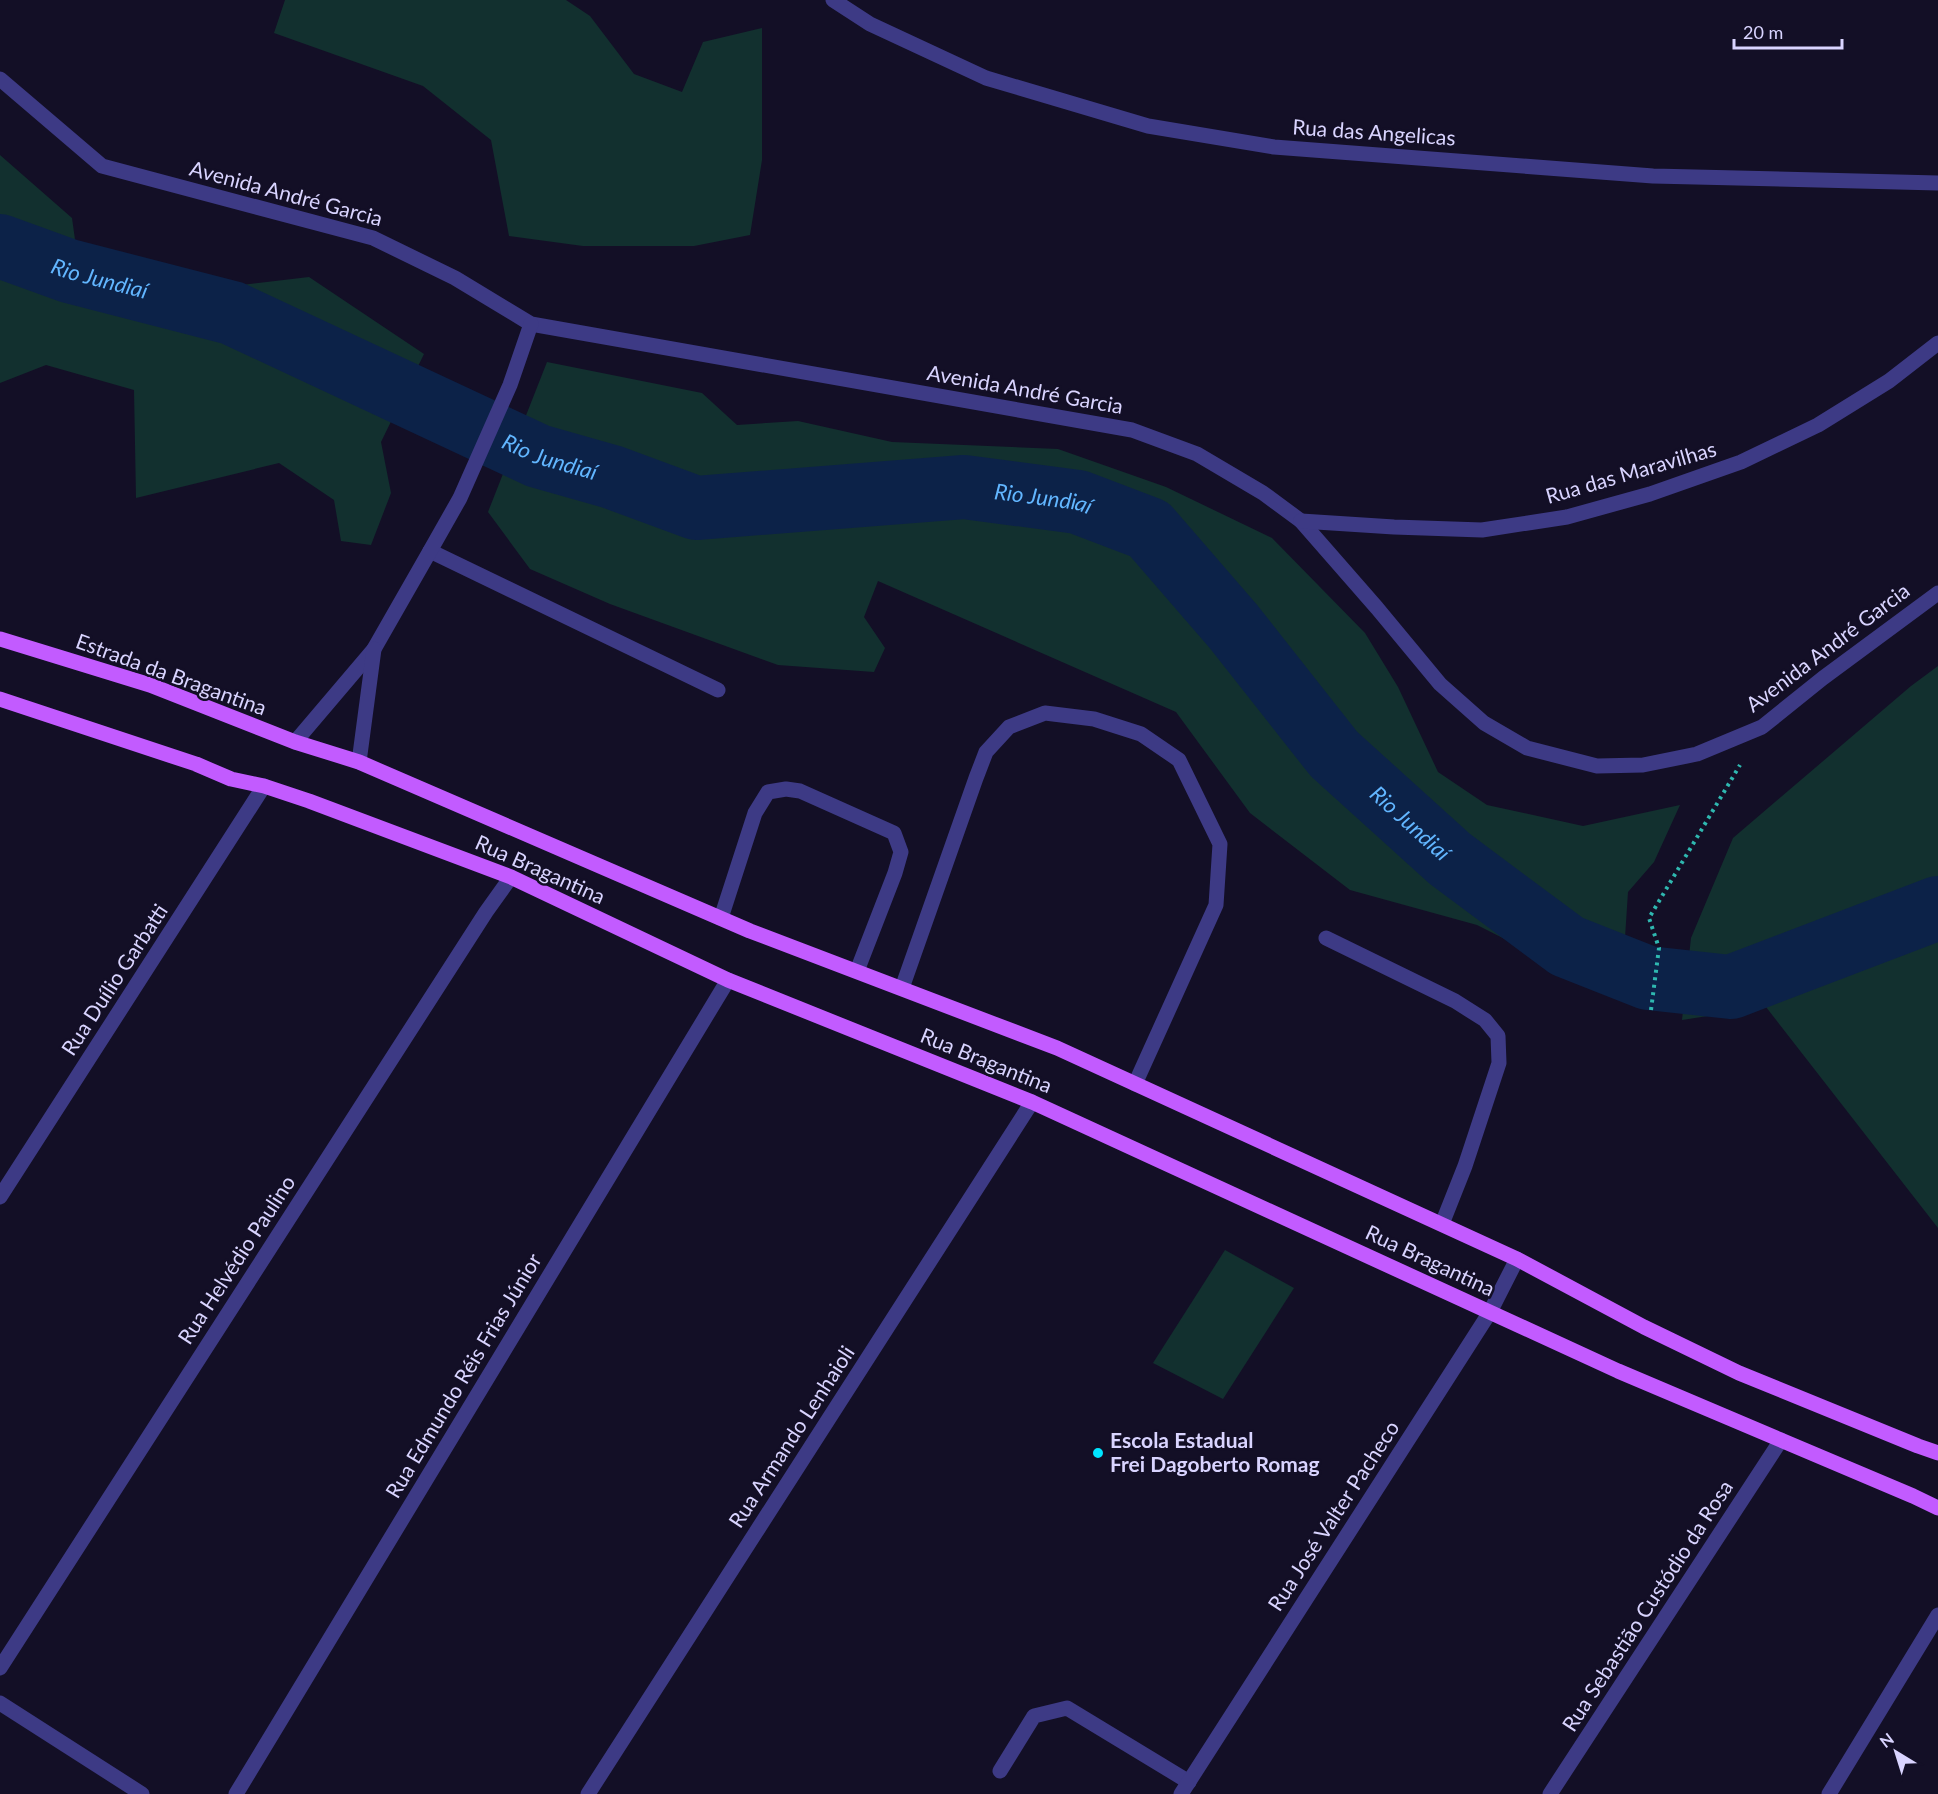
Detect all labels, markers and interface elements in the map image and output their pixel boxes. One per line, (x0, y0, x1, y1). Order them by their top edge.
scale bar (1734, 12, 1842, 50)
text: 20 m (1743, 21, 1783, 43)
street label: Rua das Angelicas (1292, 113, 1457, 150)
street label: Avenida André Garcia (187, 155, 385, 230)
water label: Rio Jundiaí (48, 252, 153, 304)
street label: Avenida André Garcia (925, 359, 1125, 418)
water label: Rio Jundiaí (498, 427, 602, 486)
street label: Rua das Maravilhas (1542, 435, 1719, 508)
water label: Rio Jundiaí (993, 477, 1098, 520)
street label: Avenida André Garcia (1740, 577, 1914, 716)
street label: Estrada da Bragantina (73, 627, 270, 720)
water label: Rio Jundiaí (1365, 780, 1458, 867)
street label: Rua Bragantina (472, 829, 609, 908)
street label: Rua Duílio Garbatti (55, 899, 172, 1060)
street label: Rua Bragantina (917, 1022, 1056, 1097)
street label: Rua Helvédio Paulino (172, 1170, 300, 1348)
street label: Rua Bragantina (1362, 1219, 1499, 1300)
street label: Rua Edmundo Réis Frias Júnior (380, 1248, 546, 1502)
street label: Rua Armando Lenhaioli (723, 1341, 859, 1532)
street label: Rua José Valter Pacheco (1262, 1415, 1404, 1615)
place label: Escola Estadual Frei Dagoberto Romag (1110, 1427, 1320, 1476)
marker: Escola Estadual Frei Dagoberto Romag (1091, 1446, 1105, 1460)
street label: Rua Sebastião Custódio da Rosa (1556, 1475, 1737, 1735)
north arrow (1866, 1722, 1926, 1782)
text: N (1876, 1729, 1897, 1751)

